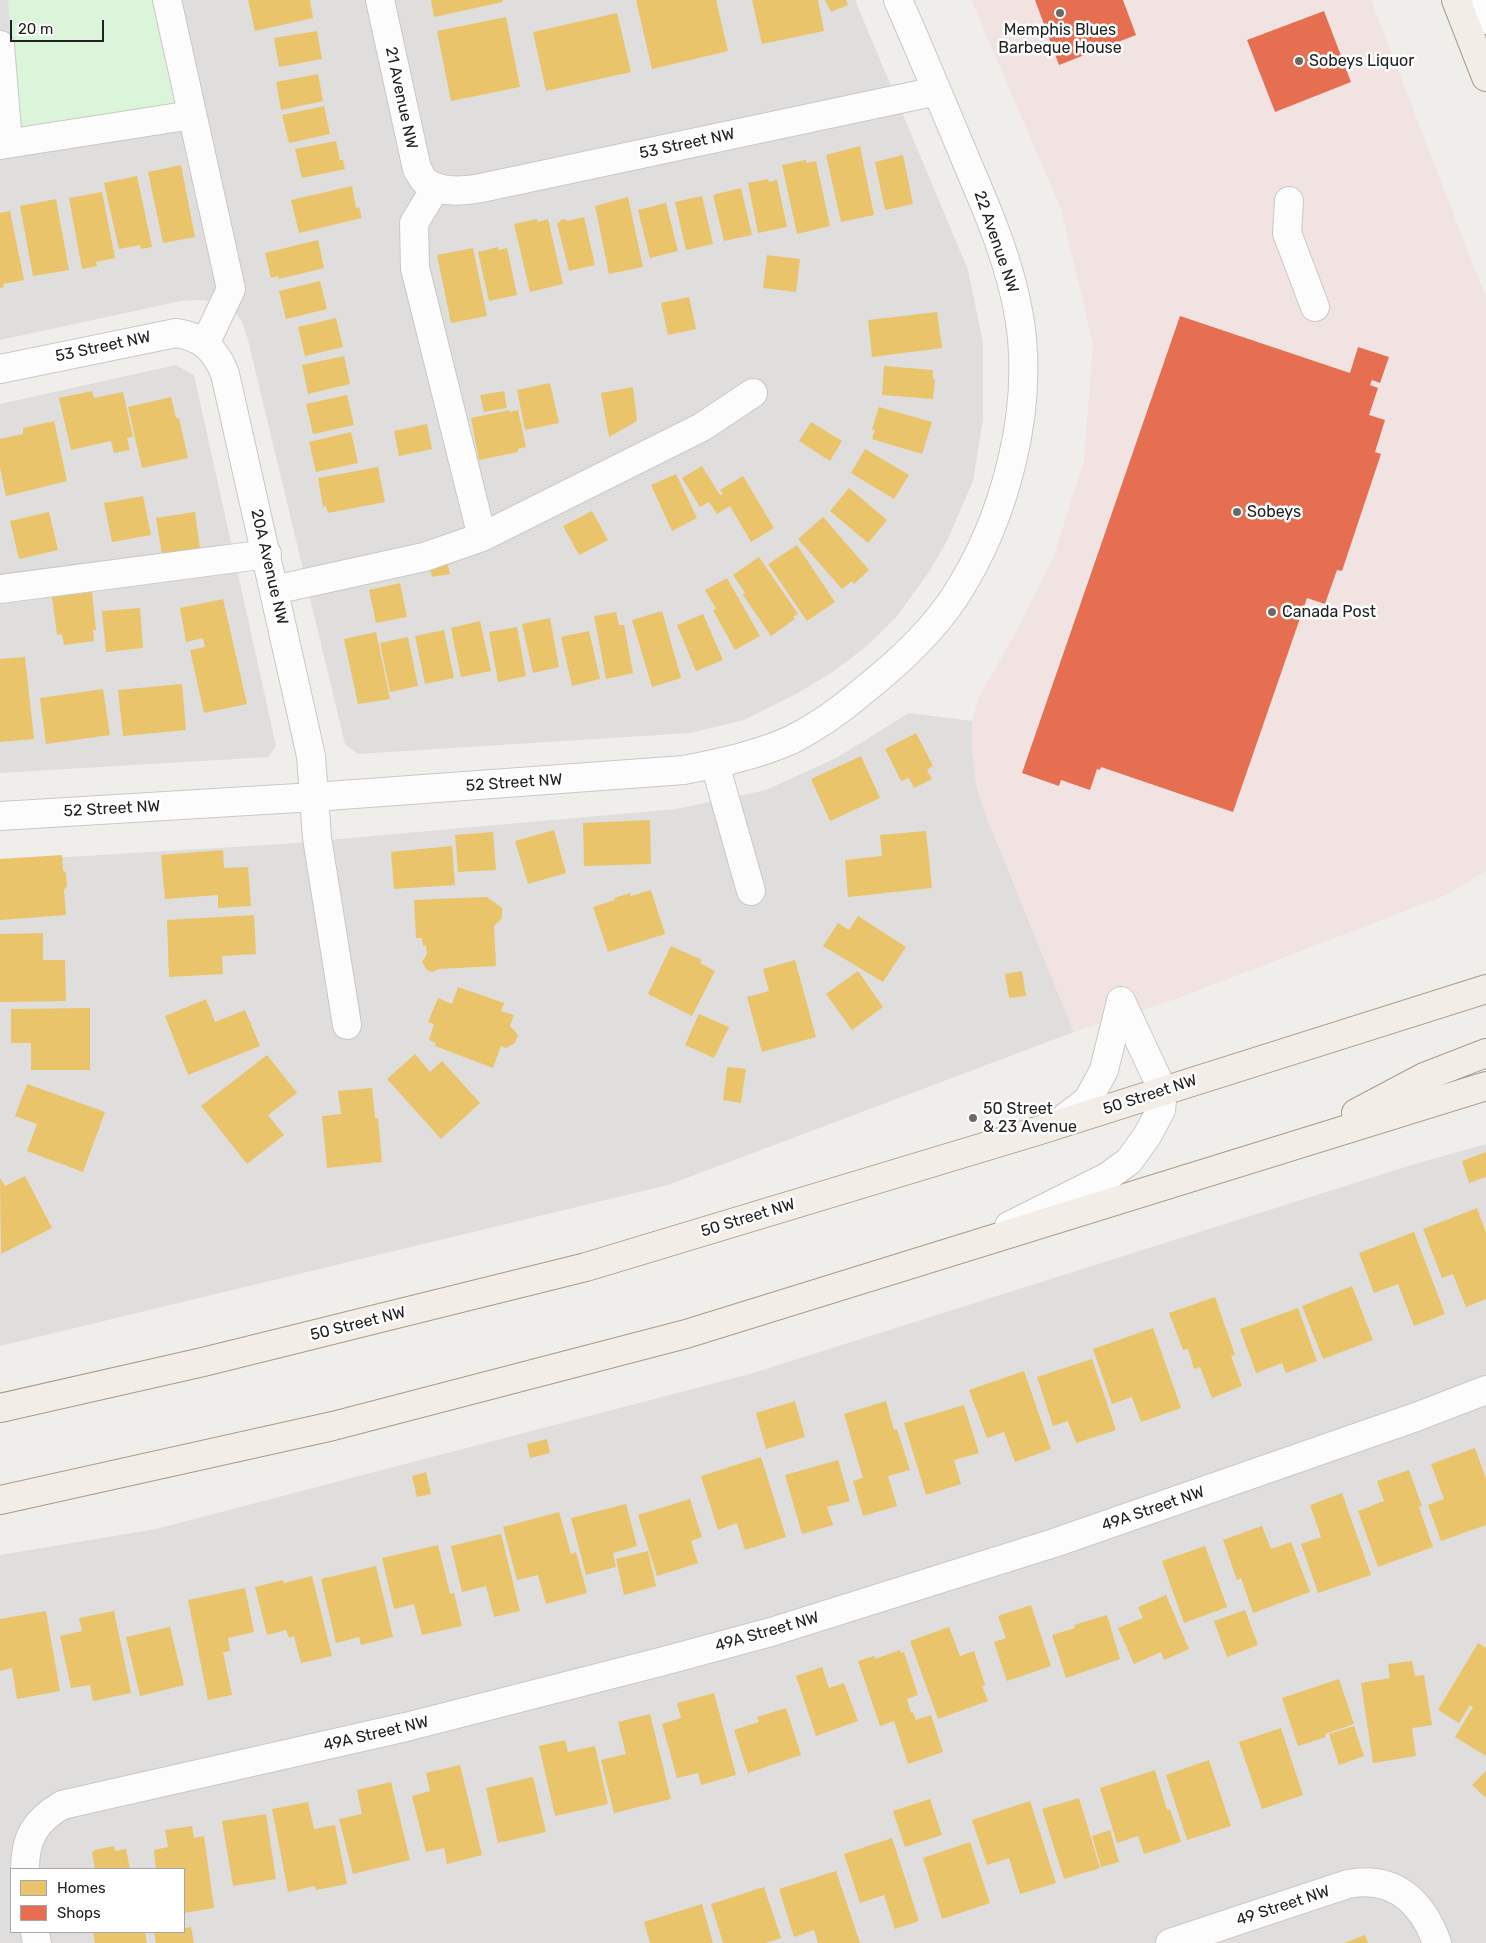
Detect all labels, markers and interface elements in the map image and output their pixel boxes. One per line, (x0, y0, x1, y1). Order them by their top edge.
marker: Memphis Blues Barbeque House (1054, 7, 1066, 19)
scale bar (12, 10, 106, 42)
text: 20 m (18, 20, 53, 38)
place label: Memphis Blues Barbeque House (998, 20, 1122, 58)
street label: 21 Avenue NW (381, 45, 421, 151)
place label: Sobeys Liquor (1309, 51, 1414, 71)
marker: Sobeys Liquor (1293, 55, 1305, 67)
street label: 53 Street NW (637, 125, 737, 163)
street label: 22 Avenue NW (970, 188, 1022, 296)
street label: 53 Street NW (53, 328, 153, 366)
place label: Sobeys (1247, 502, 1301, 522)
marker: Sobeys (1231, 506, 1243, 518)
street label: 20A Avenue NW (246, 507, 292, 627)
place label: Canada Post (1282, 602, 1376, 622)
marker: Canada Post (1266, 606, 1278, 618)
street label: 52 Street NW (465, 770, 563, 796)
street label: 52 Street NW (63, 797, 161, 821)
street label: 50 Street NW (1101, 1071, 1199, 1119)
place label: 50 Street & 23 Avenue (983, 1099, 1077, 1137)
marker: 50 Street & 23 Avenue (967, 1112, 979, 1124)
street label: 50 Street NW (698, 1195, 798, 1241)
street label: 50 Street NW (308, 1303, 408, 1345)
street label: 49A Street NW (1099, 1482, 1207, 1536)
street label: 49A Street NW (713, 1608, 821, 1656)
street label: 49A Street NW (321, 1713, 431, 1755)
legend (10, 1868, 185, 1933)
text: Homes (57, 1879, 106, 1897)
street label: 49 Street NW (1234, 1882, 1332, 1930)
text: Shops (57, 1904, 101, 1922)

